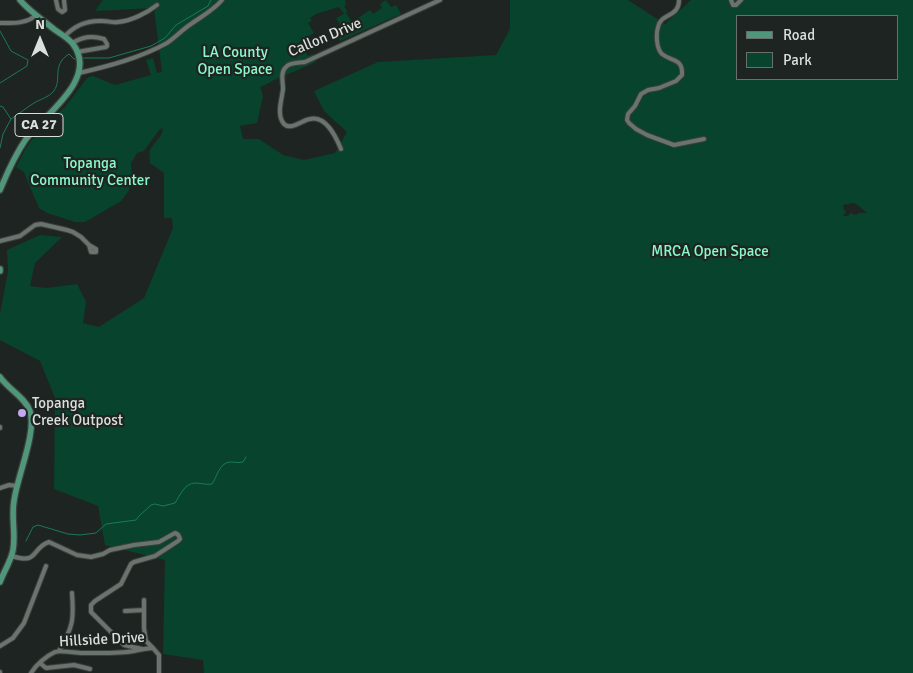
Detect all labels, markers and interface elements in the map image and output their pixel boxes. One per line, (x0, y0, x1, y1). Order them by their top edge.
street label: Callon Drive (286, 14, 364, 62)
north arrow (15, 15, 65, 65)
legend (736, 15, 898, 80)
text: N (35, 16, 45, 33)
text: Road (783, 26, 815, 44)
park label: LA County Open Space (197, 44, 273, 79)
text: Park (783, 51, 812, 69)
road number: CA 27 (15, 114, 63, 136)
park label: Topanga Community Center (30, 155, 150, 190)
park label: MRCA Open Space (651, 243, 769, 261)
place label: Topanga Creek Outpost (32, 395, 123, 430)
marker: Topanga Creek Outpost (16, 407, 28, 419)
street label: Hillside Drive (59, 629, 145, 651)

